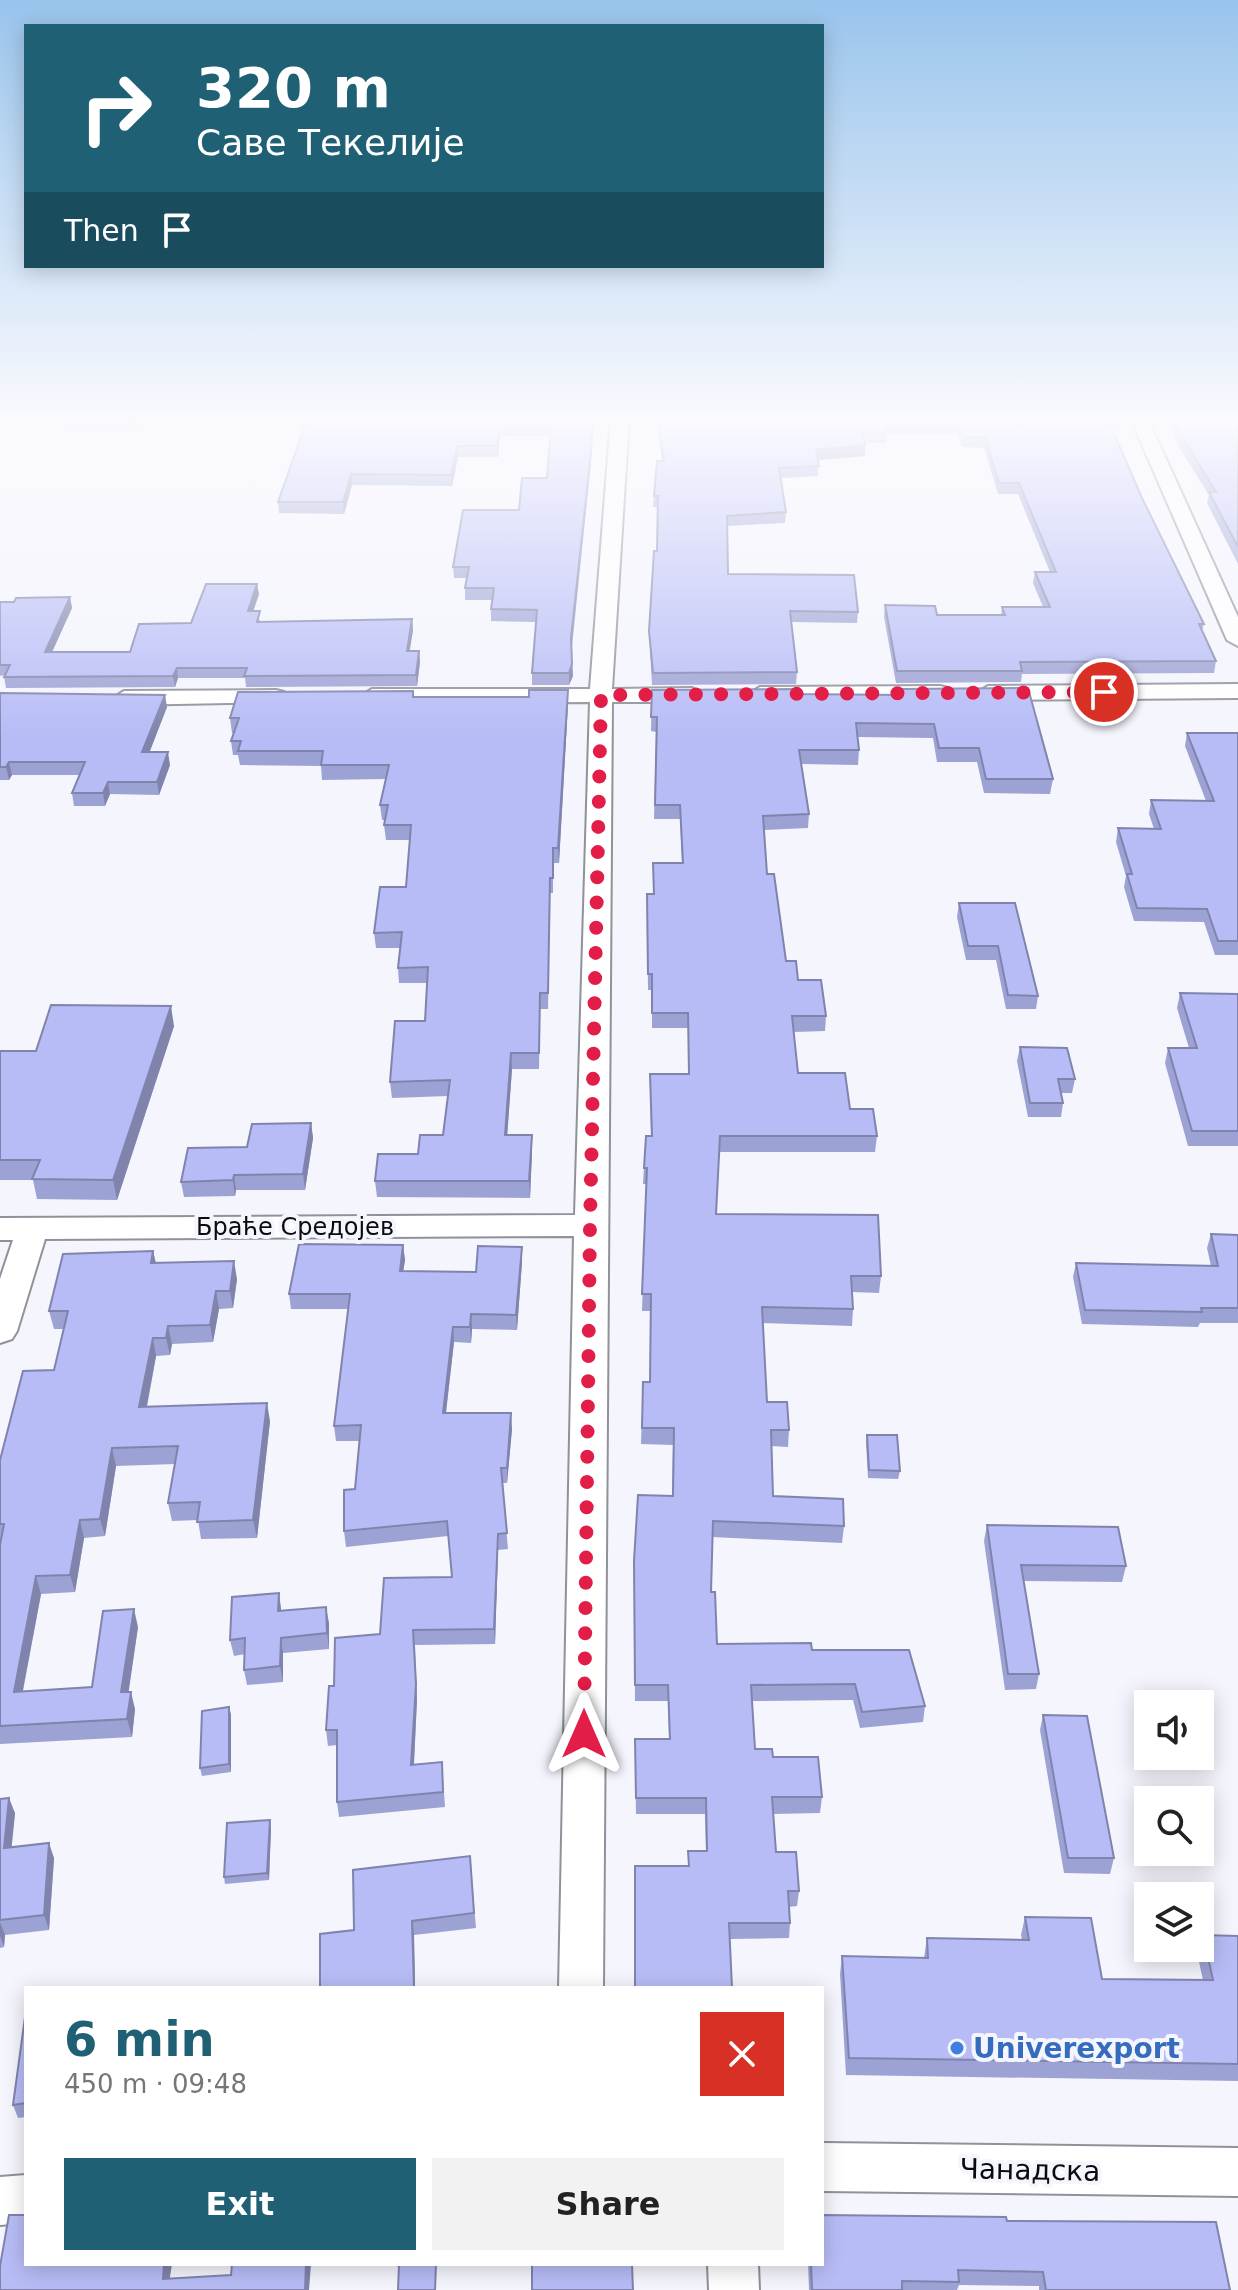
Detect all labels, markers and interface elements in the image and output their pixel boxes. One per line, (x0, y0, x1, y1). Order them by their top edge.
text: 320 m (196, 55, 391, 120)
icon: right (64, 56, 168, 160)
text: Саве Текелије (196, 122, 465, 163)
icon: arrive (155, 208, 199, 252)
text: Then (64, 213, 139, 248)
pin (1070, 658, 1138, 726)
icon: arrive (1082, 670, 1126, 714)
street label: Браће Средојев (196, 1213, 394, 1241)
map controls (1134, 1690, 1214, 1962)
button: sound (1134, 1690, 1214, 1770)
position arrow (542, 1692, 626, 1776)
button: search (1134, 1786, 1214, 1866)
button: layers (1134, 1882, 1214, 1962)
text: 6 min (64, 2011, 215, 2067)
button: close (700, 2012, 784, 2096)
place label: Univerexport (973, 2032, 1180, 2065)
marker: Univerexport (948, 2039, 966, 2057)
text: 450 m · 09:48 (64, 2069, 247, 2099)
street label: Чанадска (959, 2152, 1101, 2188)
button: Exit (64, 2158, 416, 2250)
button: Share (432, 2158, 784, 2250)

